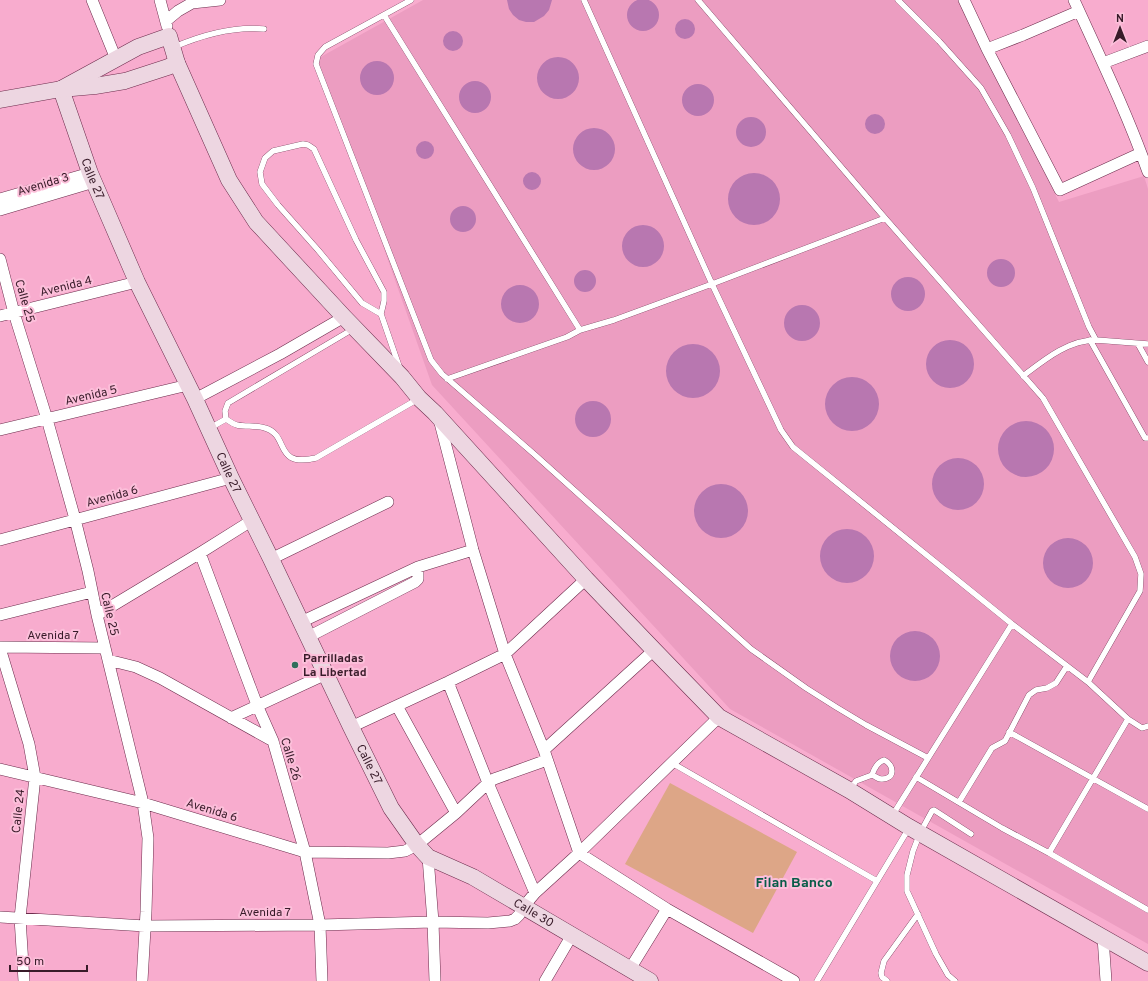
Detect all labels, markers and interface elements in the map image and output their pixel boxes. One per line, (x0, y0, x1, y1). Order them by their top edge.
north arrow (1100, 8, 1140, 48)
text: N (1116, 12, 1124, 26)
street label: Calle 27 (76, 156, 107, 202)
street label: Avenida 3 (16, 170, 71, 200)
street label: Avenida 4 (38, 273, 94, 301)
street label: Calle 25 (10, 278, 38, 325)
street label: Avenida 5 (63, 382, 119, 410)
street label: Calle 27 (211, 450, 244, 496)
street label: Avenida 6 (85, 482, 140, 512)
street label: Calle 25 (96, 591, 122, 638)
street label: Avenida 7 (27, 628, 79, 644)
place label: Parrilladas La Libertad (303, 651, 367, 681)
marker: Parrilladas La Libertad (290, 660, 300, 670)
street label: Calle 26 (276, 736, 304, 783)
street label: Calle 27 (352, 742, 385, 788)
street label: Calle 24 (9, 788, 29, 834)
street label: Avenida 6 (184, 796, 239, 826)
district label: Filan Banco (755, 875, 833, 892)
street label: Calle 30 (510, 895, 557, 932)
street label: Avenida 7 (239, 905, 291, 921)
scale bar (10, 947, 87, 973)
text: 50 m (16, 954, 44, 970)

